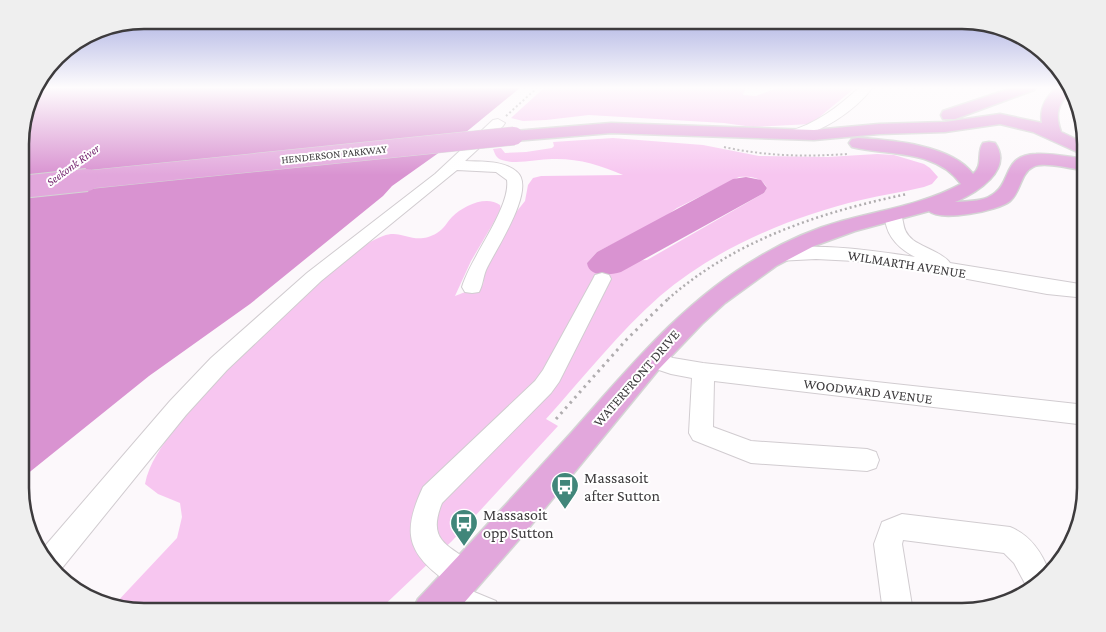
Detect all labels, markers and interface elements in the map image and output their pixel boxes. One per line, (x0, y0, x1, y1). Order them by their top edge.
water label: Seekonk River (44, 141, 103, 189)
street label: HENDERSON PARKWAY (281, 142, 388, 166)
street label: WILMARTH AVENUE (847, 247, 968, 281)
street label: WATERFRONT DRIVE (590, 326, 683, 430)
street label: WOODWARD AVENUE (803, 375, 934, 407)
place label: Massasoit after Sutton (584, 469, 660, 504)
bus stop icon: Massasoit after Sutton (550, 471, 580, 510)
place label: Massasoit opp Sutton (483, 506, 554, 542)
bus stop icon: Massasoit opp Sutton (449, 508, 479, 547)

